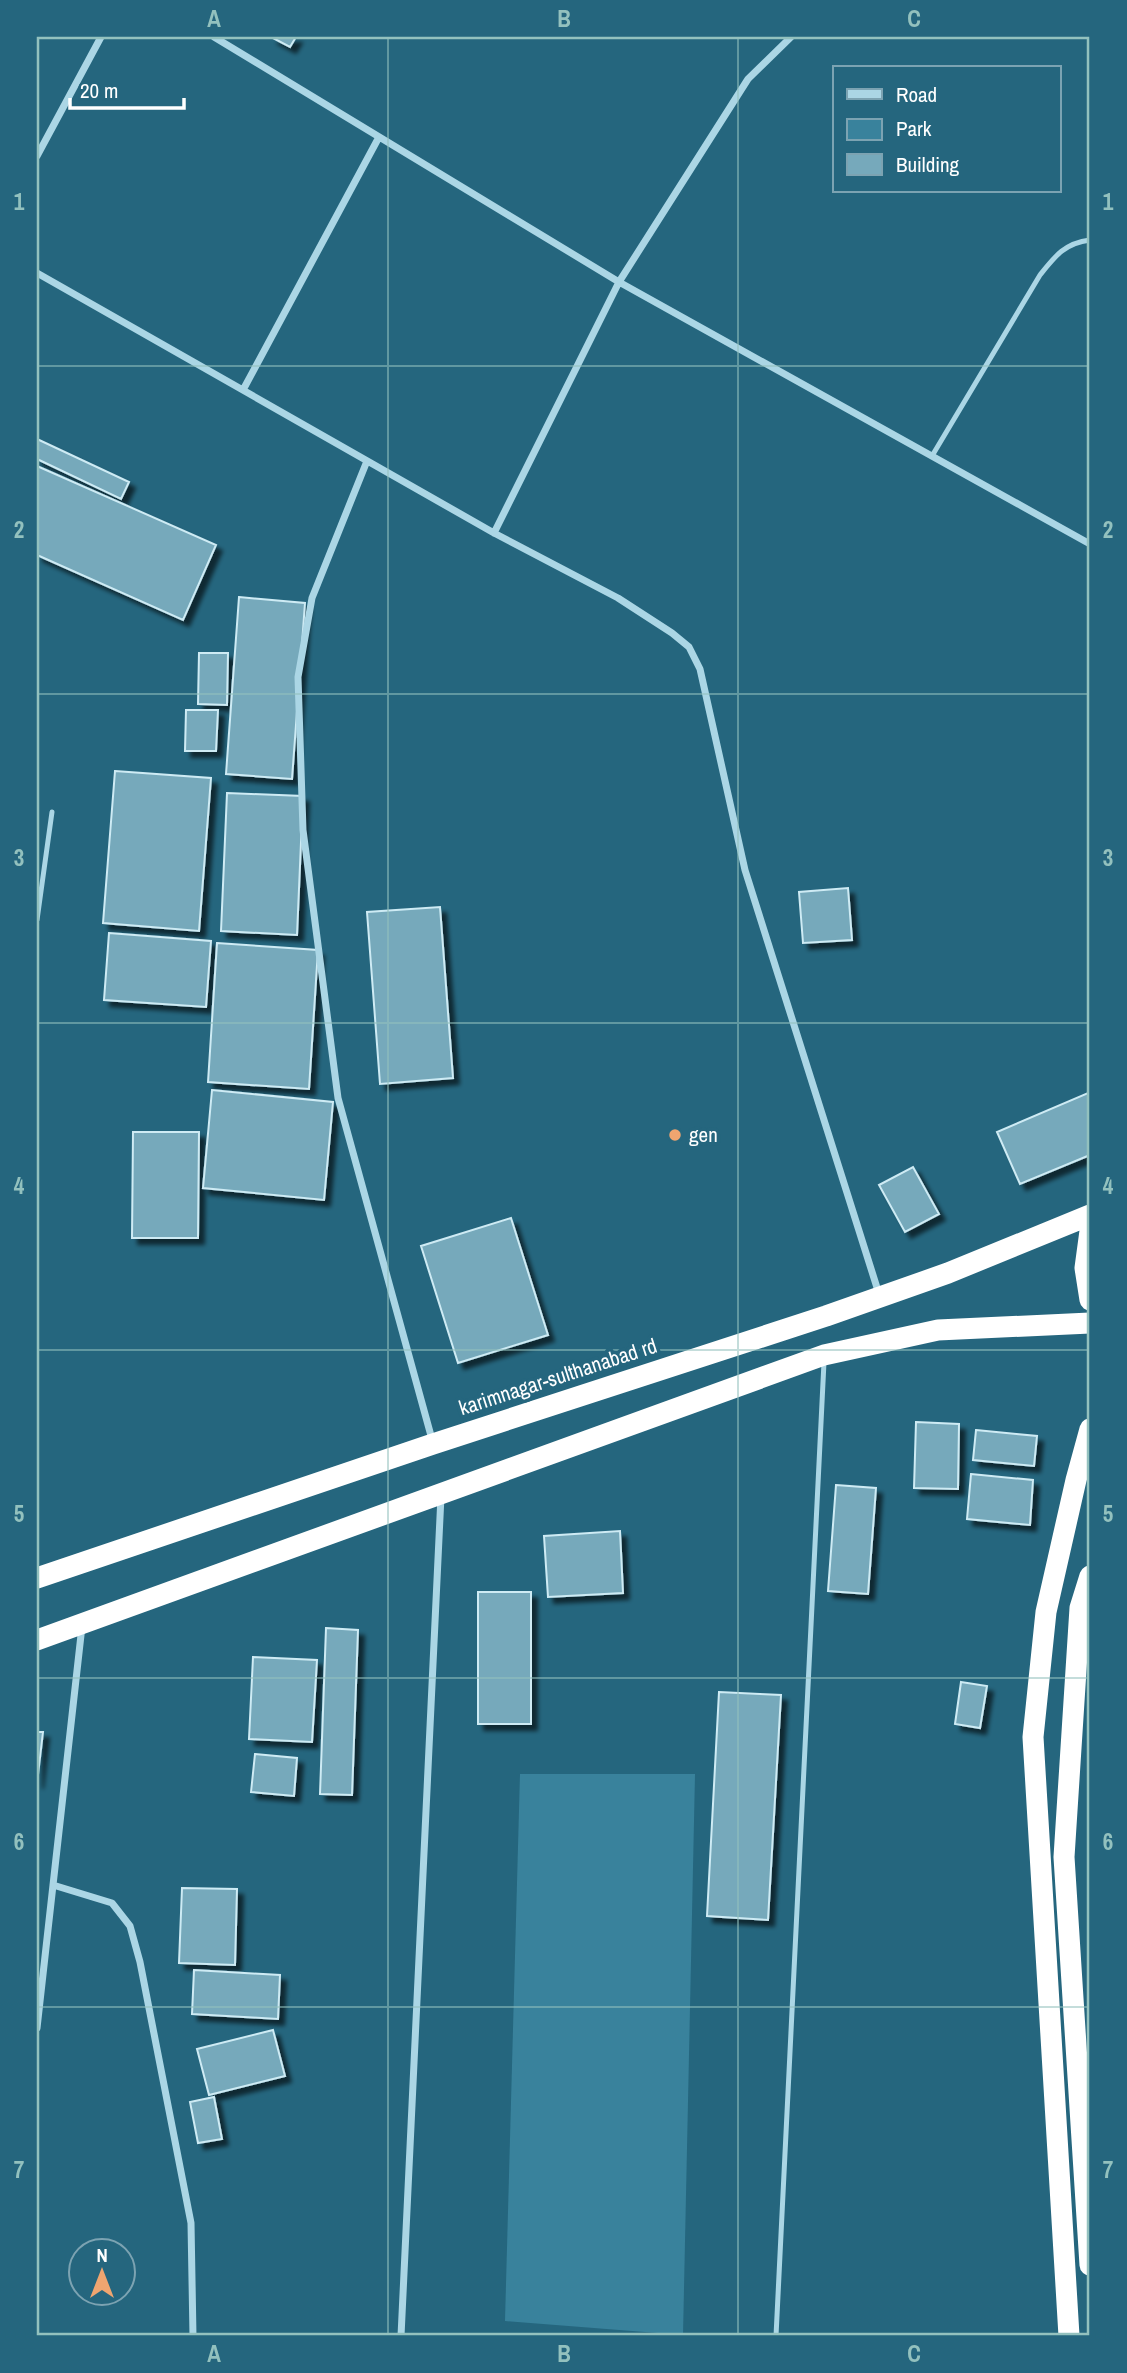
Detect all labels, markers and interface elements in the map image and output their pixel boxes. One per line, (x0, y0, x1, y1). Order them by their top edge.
text: A (207, 3, 221, 34)
text: B (557, 3, 571, 34)
text: C (907, 3, 921, 34)
scale bar (70, 66, 184, 110)
legend (833, 66, 1060, 192)
text: 20 m (80, 76, 118, 105)
text: Road (896, 80, 937, 109)
text: Park (896, 114, 932, 143)
text: Building (896, 150, 960, 179)
text: 1 (14, 186, 25, 217)
text: 1 (1103, 186, 1114, 217)
text: 2 (14, 514, 24, 545)
text: 2 (1103, 514, 1113, 545)
text: 3 (14, 842, 24, 873)
text: 3 (1103, 842, 1113, 873)
place label: gen (689, 1120, 718, 1149)
marker: gen (667, 1127, 683, 1143)
text: 4 (14, 1170, 25, 1201)
text: 4 (1103, 1170, 1114, 1201)
street label: karimnagar-sulthanabad rd (455, 1331, 661, 1422)
text: 5 (14, 1498, 24, 1529)
text: 5 (1103, 1498, 1113, 1529)
text: 6 (14, 1826, 24, 1857)
text: 6 (1103, 1826, 1113, 1857)
text: 7 (14, 2154, 24, 2185)
text: 7 (1103, 2154, 1113, 2185)
north arrow (66, 2236, 136, 2306)
text: N (96, 2242, 108, 2268)
text: A (207, 2338, 221, 2369)
text: B (557, 2338, 571, 2369)
text: C (907, 2338, 921, 2369)

